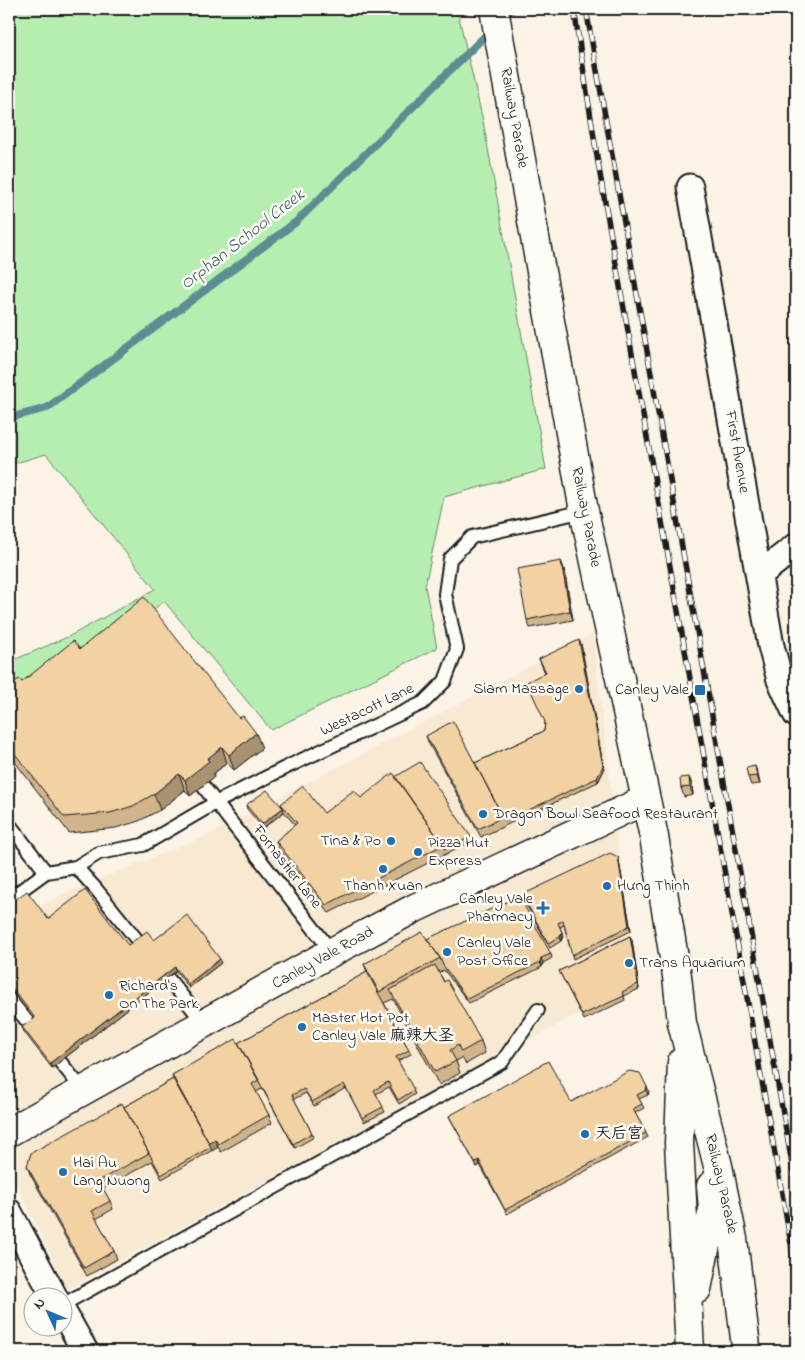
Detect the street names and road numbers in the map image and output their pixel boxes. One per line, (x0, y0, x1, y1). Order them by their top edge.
street label: Railway Parade (493, 66, 535, 171)
street label: First Avenue (718, 408, 756, 496)
street label: Railway Parade (565, 465, 608, 570)
street label: Westacott Lane (316, 677, 419, 743)
street label: Fornastier Lane (246, 819, 328, 915)
street label: Canley Vale Road (268, 920, 378, 996)
street label: Railway Parade (698, 1132, 744, 1237)

